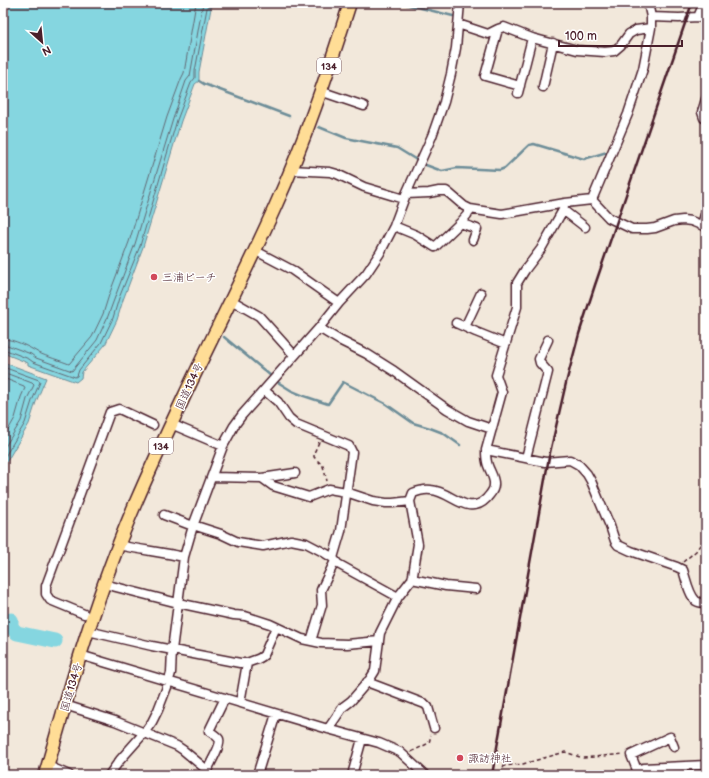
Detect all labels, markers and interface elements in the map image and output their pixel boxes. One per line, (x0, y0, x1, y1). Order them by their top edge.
north arrow (22, 22, 62, 62)
scale bar (559, 22, 682, 48)
text: 100 m (565, 29, 597, 44)
text: N (40, 43, 53, 58)
road number: 134 (317, 58, 341, 74)
place label: 三浦ビーチ (162, 271, 216, 284)
marker: 三浦ビーチ (149, 272, 159, 282)
street label: 国道134号 (173, 360, 206, 412)
road number: 134 (149, 438, 173, 454)
street label: 国道134号 (58, 661, 85, 713)
place label: 諏訪神社 (468, 752, 512, 765)
marker: 諏訪神社 (455, 753, 465, 763)

